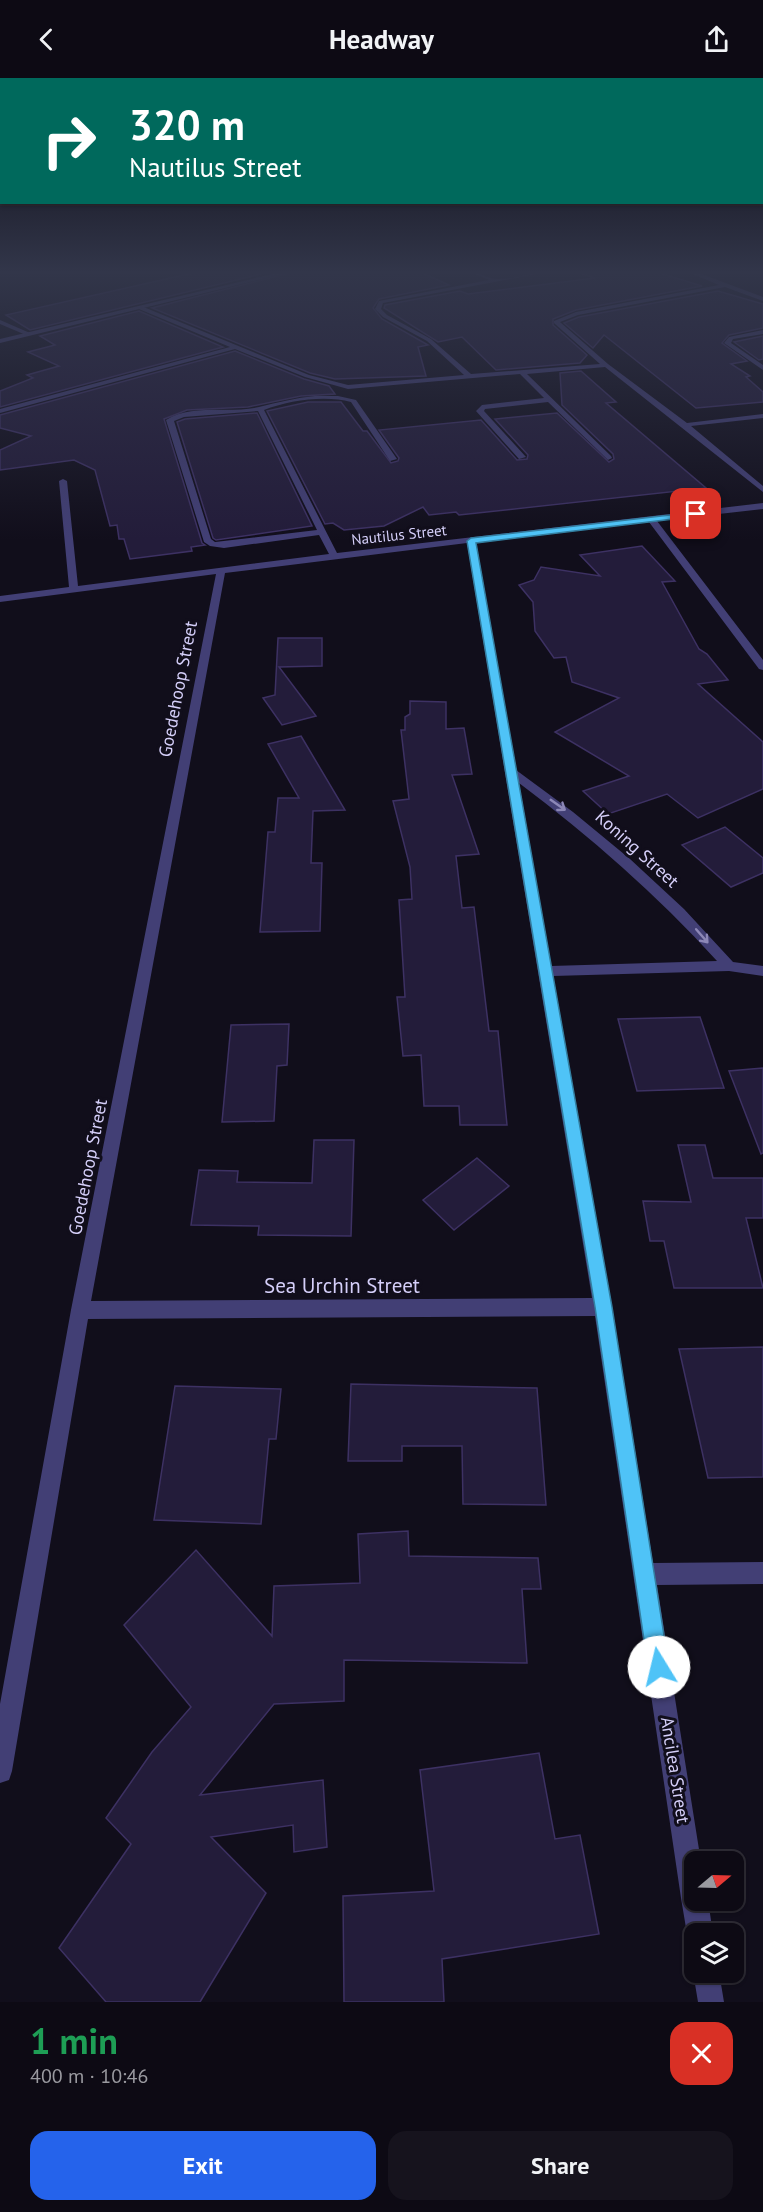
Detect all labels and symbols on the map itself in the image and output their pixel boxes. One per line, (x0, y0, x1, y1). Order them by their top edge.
pin (670, 488, 721, 539)
street label: Nautilus Street (350, 520, 448, 549)
street label: Goedehoop Street (153, 619, 202, 759)
one-way arrow (549, 799, 565, 811)
street label: Koning Street (591, 805, 684, 892)
one-way arrow (695, 928, 709, 943)
street label: Goedehoop Street (63, 1097, 112, 1237)
street label: Sea Urchin Street (264, 1272, 420, 1299)
position arrow (627, 1635, 691, 1699)
street label: Ancilea Street (656, 1715, 695, 1825)
north arrow (684, 1851, 744, 1911)

